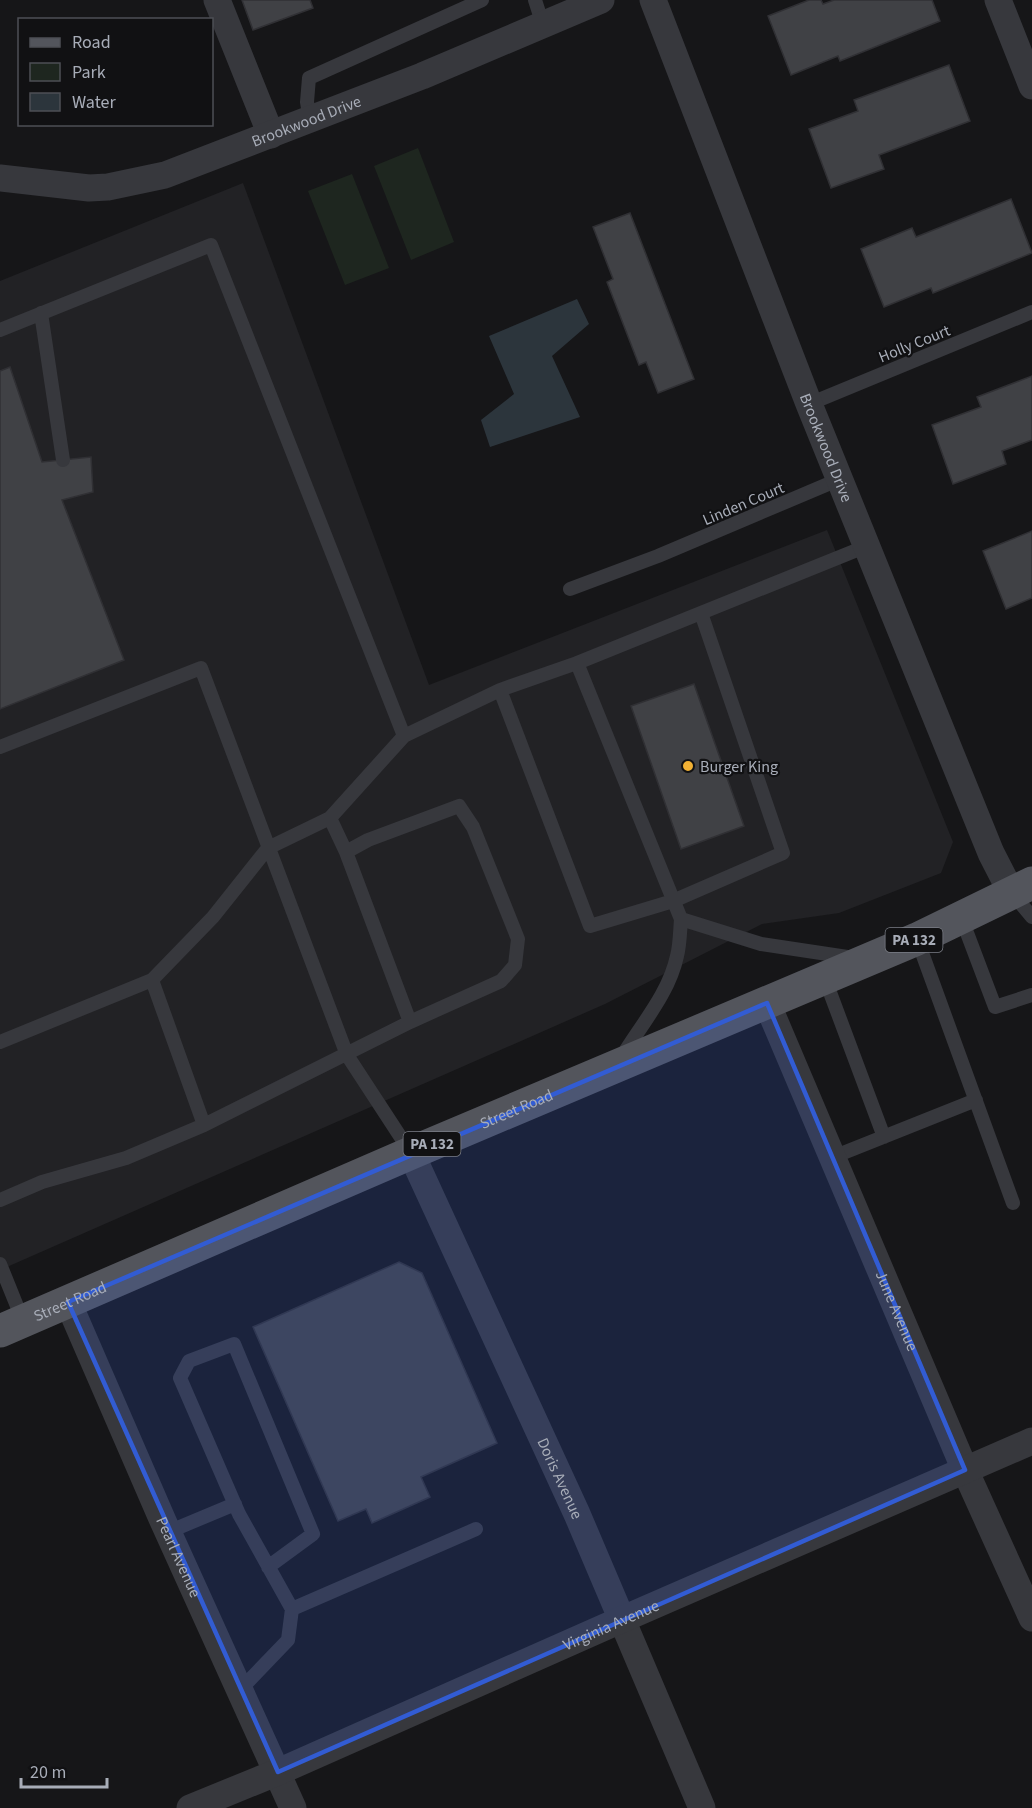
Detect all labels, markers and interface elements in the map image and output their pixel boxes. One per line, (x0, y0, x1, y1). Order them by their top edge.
legend (18, 18, 213, 126)
text: Road (72, 30, 111, 55)
text: Park (72, 60, 106, 85)
text: Water (72, 90, 116, 115)
street label: Brookwood Drive (248, 91, 364, 153)
street label: Holly Court (875, 319, 954, 368)
street label: Brookwood Drive (794, 390, 858, 506)
street label: Linden Court (699, 477, 788, 531)
place label: Burger King (700, 756, 778, 778)
marker: Burger King (681, 759, 695, 773)
road number: PA 132 (886, 928, 942, 952)
street label: Street Road (476, 1084, 557, 1135)
road number: PA 132 (404, 1132, 460, 1156)
street label: June Avenue (870, 1267, 923, 1355)
street label: Street Road (30, 1276, 110, 1327)
street label: Doris Avenue (531, 1434, 588, 1523)
street label: Pearl Avenue (150, 1513, 206, 1601)
street label: Virginia Avenue (560, 1595, 663, 1656)
scale bar (21, 1751, 106, 1789)
text: 20 m (30, 1760, 66, 1785)

